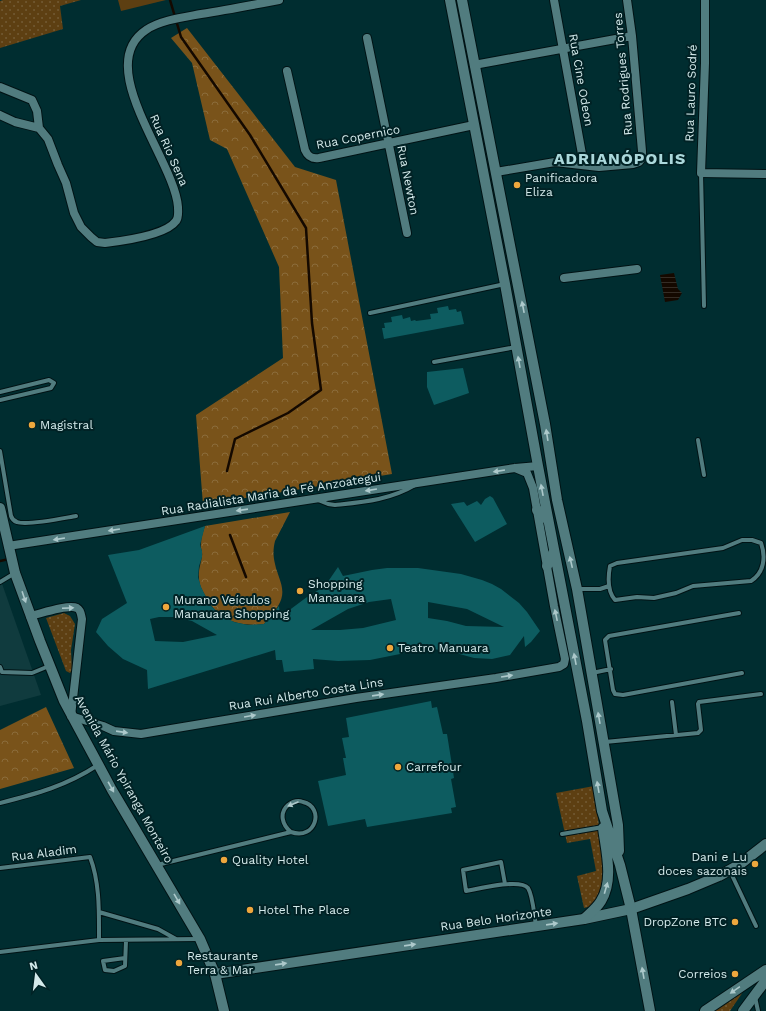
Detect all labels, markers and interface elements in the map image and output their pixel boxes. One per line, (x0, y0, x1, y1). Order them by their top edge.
street label: Rua Rodrigues Torres (611, 12, 635, 136)
street label: Rua Cine Odeon (566, 33, 596, 127)
street label: Rua Lauro Sodré (682, 44, 700, 142)
street label: Rua Rio Sena (147, 112, 191, 188)
street label: Rua Copernico (315, 122, 401, 152)
street label: Rua Newton (394, 144, 422, 216)
district label: ADRIANÓPOLIS (554, 149, 686, 168)
place label: Panificadora Eliza (525, 171, 598, 199)
marker: Panificadora Eliza (512, 180, 522, 190)
one-way arrow (519, 301, 525, 313)
one-way arrow (516, 356, 522, 368)
place label: Magistral (40, 418, 93, 432)
marker: Magistral (27, 420, 37, 430)
one-way arrow (544, 429, 550, 441)
one-way arrow (493, 468, 505, 474)
street label: Rua Radialista Maria da Fé Anzoategui (160, 470, 382, 518)
one-way arrow (539, 484, 545, 496)
one-way arrow (364, 488, 377, 494)
one-way arrow (236, 507, 248, 513)
one-way arrow (108, 527, 120, 533)
one-way arrow (53, 536, 65, 542)
one-way arrow (567, 556, 573, 569)
place label: Shopping Manauara (308, 577, 365, 605)
marker: Shopping Manauara (295, 586, 305, 596)
one-way arrow (21, 591, 27, 603)
place label: Murano Veículos Manauara Shopping (174, 593, 290, 621)
marker: Murano Veículos Manauara Shopping (161, 602, 171, 612)
one-way arrow (62, 605, 74, 612)
one-way arrow (552, 609, 558, 622)
place label: Teatro Manuara (398, 641, 489, 655)
marker: Teatro Manuara (385, 643, 395, 653)
one-way arrow (571, 653, 577, 665)
one-way arrow (501, 673, 513, 679)
street label: Rua Rui Alberto Costa Lins (228, 675, 384, 713)
one-way arrow (372, 692, 384, 698)
street label: Avenida Mário Ypiranga Monteiro (72, 693, 176, 865)
one-way arrow (244, 712, 256, 718)
one-way arrow (596, 712, 602, 724)
one-way arrow (115, 729, 128, 735)
place label: Carrefour (406, 760, 462, 774)
marker: Carrefour (393, 762, 403, 772)
one-way arrow (107, 781, 114, 793)
one-way arrow (595, 781, 601, 793)
one-way arrow (287, 800, 299, 807)
street label: Rua Aladim (10, 842, 78, 864)
place label: Dani e Lu doces sazonais (658, 850, 747, 878)
place label: Quality Hotel (232, 853, 309, 867)
marker: Quality Hotel (219, 855, 229, 865)
marker: Dani e Lu doces sazonais (750, 859, 760, 869)
one-way arrow (603, 882, 609, 894)
one-way arrow (173, 893, 180, 905)
place label: Hotel The Place (258, 903, 350, 917)
street label: Rua Belo Horizonte (439, 904, 553, 934)
marker: Hotel The Place (245, 905, 255, 915)
place label: DropZone BTC (643, 915, 727, 929)
marker: DropZone BTC (730, 917, 740, 927)
one-way arrow (546, 921, 559, 927)
one-way arrow (404, 942, 416, 948)
place label: Restaurante Terra & Mar (187, 949, 258, 977)
north arrow (16, 955, 56, 995)
text: N (28, 958, 39, 973)
marker: Restaurante Terra & Mar (174, 958, 184, 968)
one-way arrow (275, 961, 287, 967)
one-way arrow (640, 966, 646, 979)
place label: Correios (678, 967, 727, 981)
marker: Correios (730, 969, 740, 979)
one-way arrow (730, 986, 741, 994)

